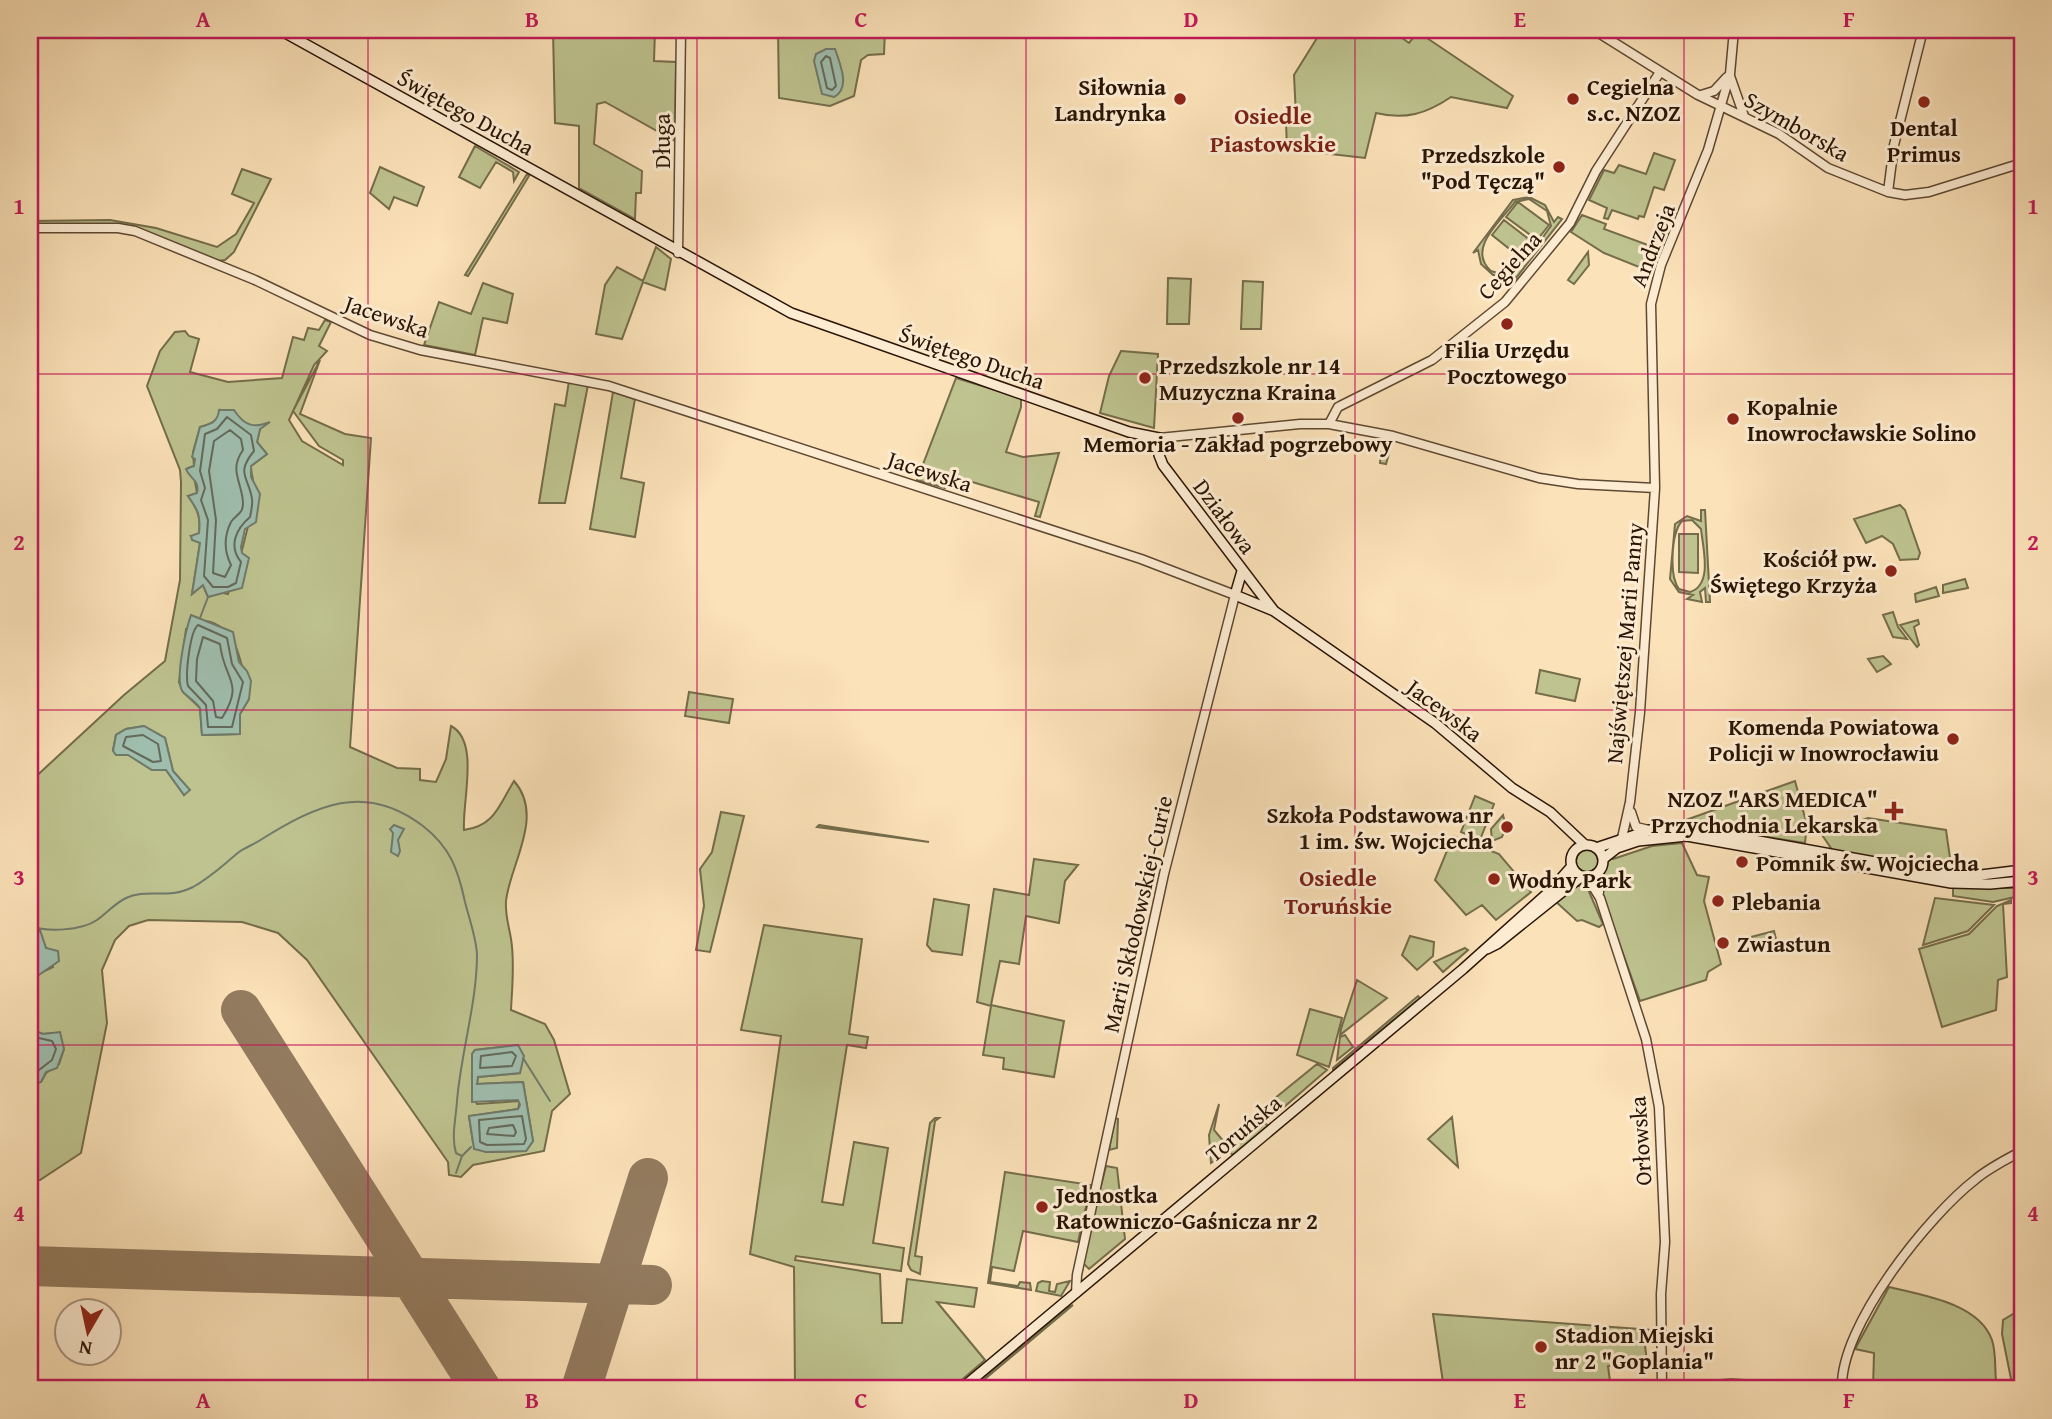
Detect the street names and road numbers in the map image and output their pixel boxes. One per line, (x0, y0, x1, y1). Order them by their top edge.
street label: Świętego Ducha (392, 61, 541, 163)
street label: Szymborska (1738, 83, 1856, 169)
street label: Długa (645, 113, 678, 169)
street label: Andrzeja (1621, 199, 1683, 291)
street label: Cegielna (1469, 223, 1549, 307)
street label: Jacewska (338, 285, 434, 346)
street label: Świętego Ducha (895, 317, 1049, 397)
street label: Jacewska (881, 441, 977, 500)
street label: Działowa (1186, 472, 1264, 561)
street label: Najświętszej Marii Panny (1597, 521, 1651, 765)
street label: Jacewska (1398, 669, 1490, 749)
street label: Marii Skłodowskiej-Curie (1094, 792, 1180, 1036)
street label: Toruńska (1198, 1086, 1288, 1170)
street label: Orłowska (1620, 1095, 1660, 1187)

